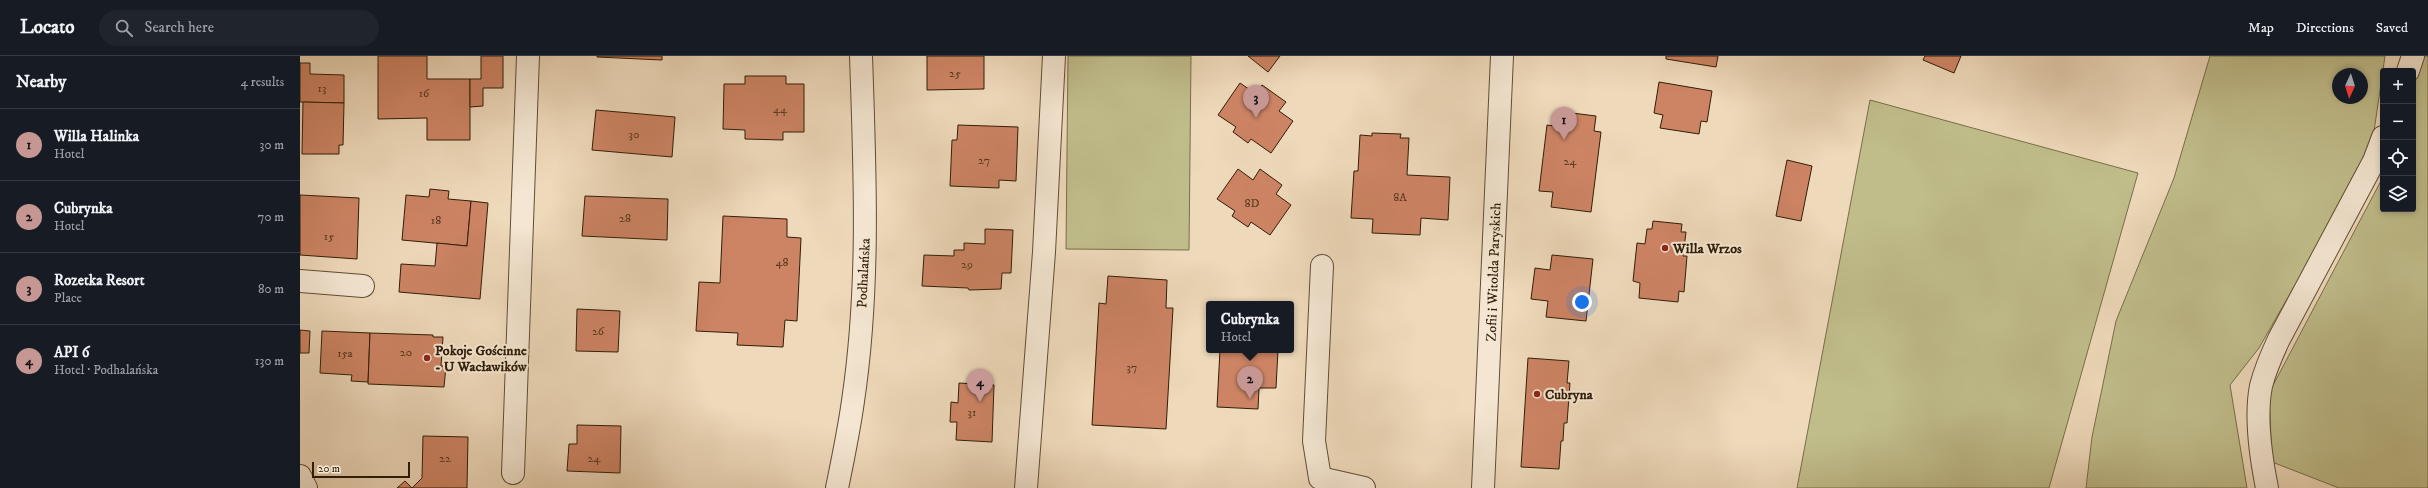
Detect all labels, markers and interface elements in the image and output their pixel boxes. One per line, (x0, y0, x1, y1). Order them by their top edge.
search box (99, 10, 379, 46)
text: Locato (20, 16, 75, 39)
icon: search (113, 17, 135, 39)
text: Search here (145, 18, 214, 37)
text: Map (2248, 19, 2274, 37)
text: Directions (2296, 19, 2354, 37)
text: Saved (2376, 19, 2408, 37)
house number: 25 (949, 66, 961, 81)
north arrow (2332, 68, 2368, 104)
map controls (2380, 68, 2416, 212)
button: + (2380, 68, 2416, 104)
text: Nearby (16, 71, 66, 93)
text: 4 results (241, 74, 284, 90)
house number: 13 (318, 81, 326, 96)
pin: 3 (1243, 85, 1269, 118)
house number: 16 (419, 86, 430, 101)
house number: 44 (773, 102, 788, 117)
button: − (2380, 104, 2416, 140)
pin: 1 (1551, 107, 1577, 140)
text: Willa Halinka (54, 127, 139, 146)
house number: 30 (629, 127, 639, 142)
text: 1 (27, 137, 31, 153)
text: 30 m (260, 137, 284, 153)
button: locate (2380, 140, 2416, 176)
text: Hotel (54, 146, 85, 162)
house number: 27 (978, 153, 990, 168)
house number: 24 (1564, 154, 1577, 169)
button: layers (2380, 176, 2416, 212)
house number: 8A (1393, 190, 1407, 205)
house number: 8D (1245, 196, 1260, 211)
text: Cubrynka (54, 199, 113, 218)
street label: Zofii i Witolda Paryskich (1483, 202, 1505, 342)
text: 2 (26, 209, 32, 225)
text: 70 m (258, 209, 284, 225)
house number: 28 (619, 211, 631, 226)
house number: 18 (431, 213, 441, 228)
text: Hotel (54, 218, 85, 234)
house number: 15 (324, 229, 334, 244)
street label: Podhalańska (853, 238, 875, 308)
place label: Willa Wrzos (1672, 240, 1742, 258)
marker: Willa Wrzos (1660, 243, 1670, 253)
house number: 48 (776, 255, 788, 270)
house number: 29 (961, 257, 973, 272)
text: Rozetka Resort (54, 271, 145, 290)
text: 3 (27, 281, 31, 297)
text: 80 m (258, 281, 284, 297)
text: Place (54, 290, 82, 306)
your location (1572, 292, 1592, 312)
popup (1206, 301, 1294, 353)
text: Cubrynka (1221, 310, 1279, 329)
house number: 26 (592, 324, 605, 339)
text: Hotel (1221, 329, 1251, 345)
place label: Pokoje Gościnne - U Wacławików (435, 342, 528, 376)
text: API 6 (54, 343, 89, 362)
house number: 20 (400, 345, 412, 360)
house number: 15a (337, 346, 354, 361)
text: 4 (25, 353, 33, 369)
text: 130 m (255, 353, 284, 369)
marker: Pokoje Gościnne - U Wacławików (422, 353, 432, 363)
house number: 37 (1127, 360, 1137, 375)
text: Hotel · Podhalańska (54, 362, 158, 378)
pin: 2 (1237, 366, 1263, 399)
pin: 4 (967, 369, 993, 402)
place label: Cubryna (1545, 386, 1594, 404)
marker: Cubryna (1532, 389, 1542, 399)
house number: 31 (968, 405, 976, 420)
house number: 22 (439, 451, 451, 466)
house number: 24 (588, 451, 601, 466)
scale bar (312, 460, 410, 479)
text: 20 m (318, 462, 340, 476)

